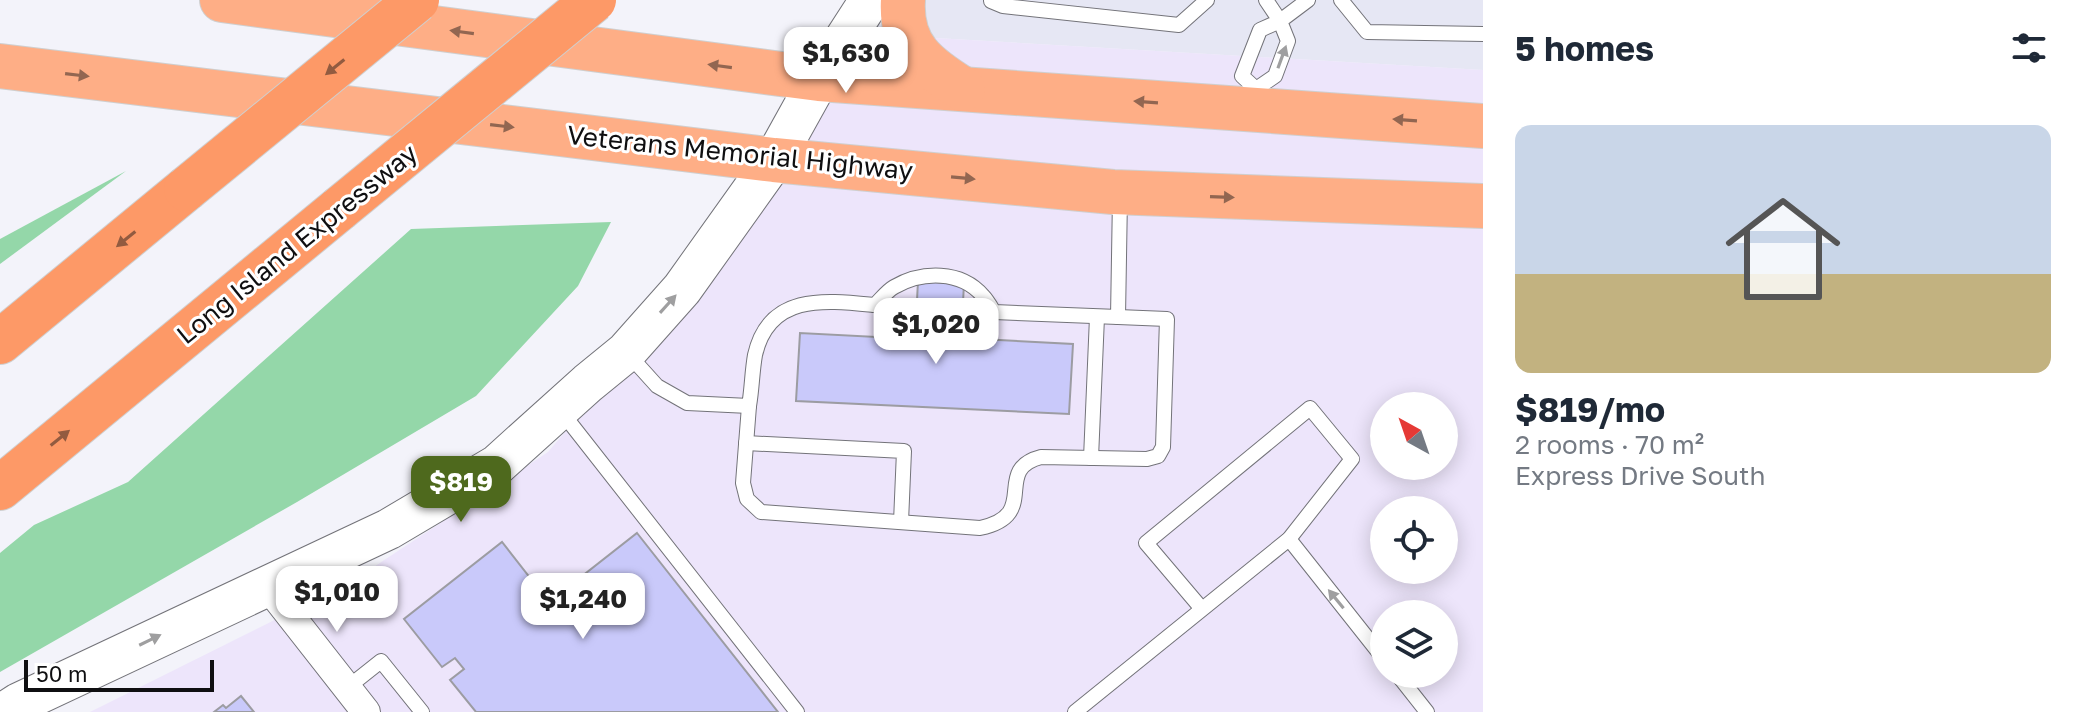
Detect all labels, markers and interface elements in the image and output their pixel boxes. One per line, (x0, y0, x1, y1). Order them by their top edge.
one-way arrow (449, 25, 474, 38)
icon: filters (2007, 26, 2051, 70)
pin: $1,630 (781, 27, 911, 95)
text: 5 homes (1515, 28, 1654, 68)
text: $1,630 (802, 37, 890, 68)
one-way arrow (1276, 45, 1289, 69)
one-way arrow (326, 58, 346, 75)
one-way arrow (707, 59, 732, 72)
one-way arrow (65, 69, 90, 82)
one-way arrow (1133, 95, 1158, 108)
one-way arrow (1392, 113, 1417, 126)
street label: Veterans Memorial Highway (566, 119, 915, 186)
one-way arrow (490, 120, 515, 133)
street label: Long Island Expressway (170, 137, 423, 350)
one-way arrow (951, 171, 976, 184)
icon: home (1711, 177, 1855, 321)
one-way arrow (1210, 190, 1235, 203)
one-way arrow (116, 230, 136, 247)
one-way arrow (659, 295, 677, 314)
pin: $1,020 (871, 298, 1001, 366)
text: $1,020 (892, 308, 980, 339)
text: $819/mo (1515, 389, 1665, 429)
north arrow (1370, 392, 1458, 480)
map controls (1370, 392, 1458, 688)
text: 2 rooms · 70 m² (1515, 429, 1704, 460)
one-way arrow (50, 431, 70, 447)
pin: $819 (414, 456, 508, 524)
text: Express Drive South (1515, 460, 1765, 491)
text: $819 (429, 466, 493, 497)
button: locate (1370, 496, 1458, 584)
pin: $1,010 (272, 566, 402, 634)
pin: $1,240 (518, 573, 648, 641)
text: $1,010 (294, 576, 380, 607)
text: $1,240 (539, 583, 627, 614)
one-way arrow (1328, 589, 1345, 609)
button: layers (1370, 600, 1458, 688)
one-way arrow (139, 633, 162, 647)
scale bar (24, 656, 214, 692)
text: 50 m (36, 660, 87, 687)

